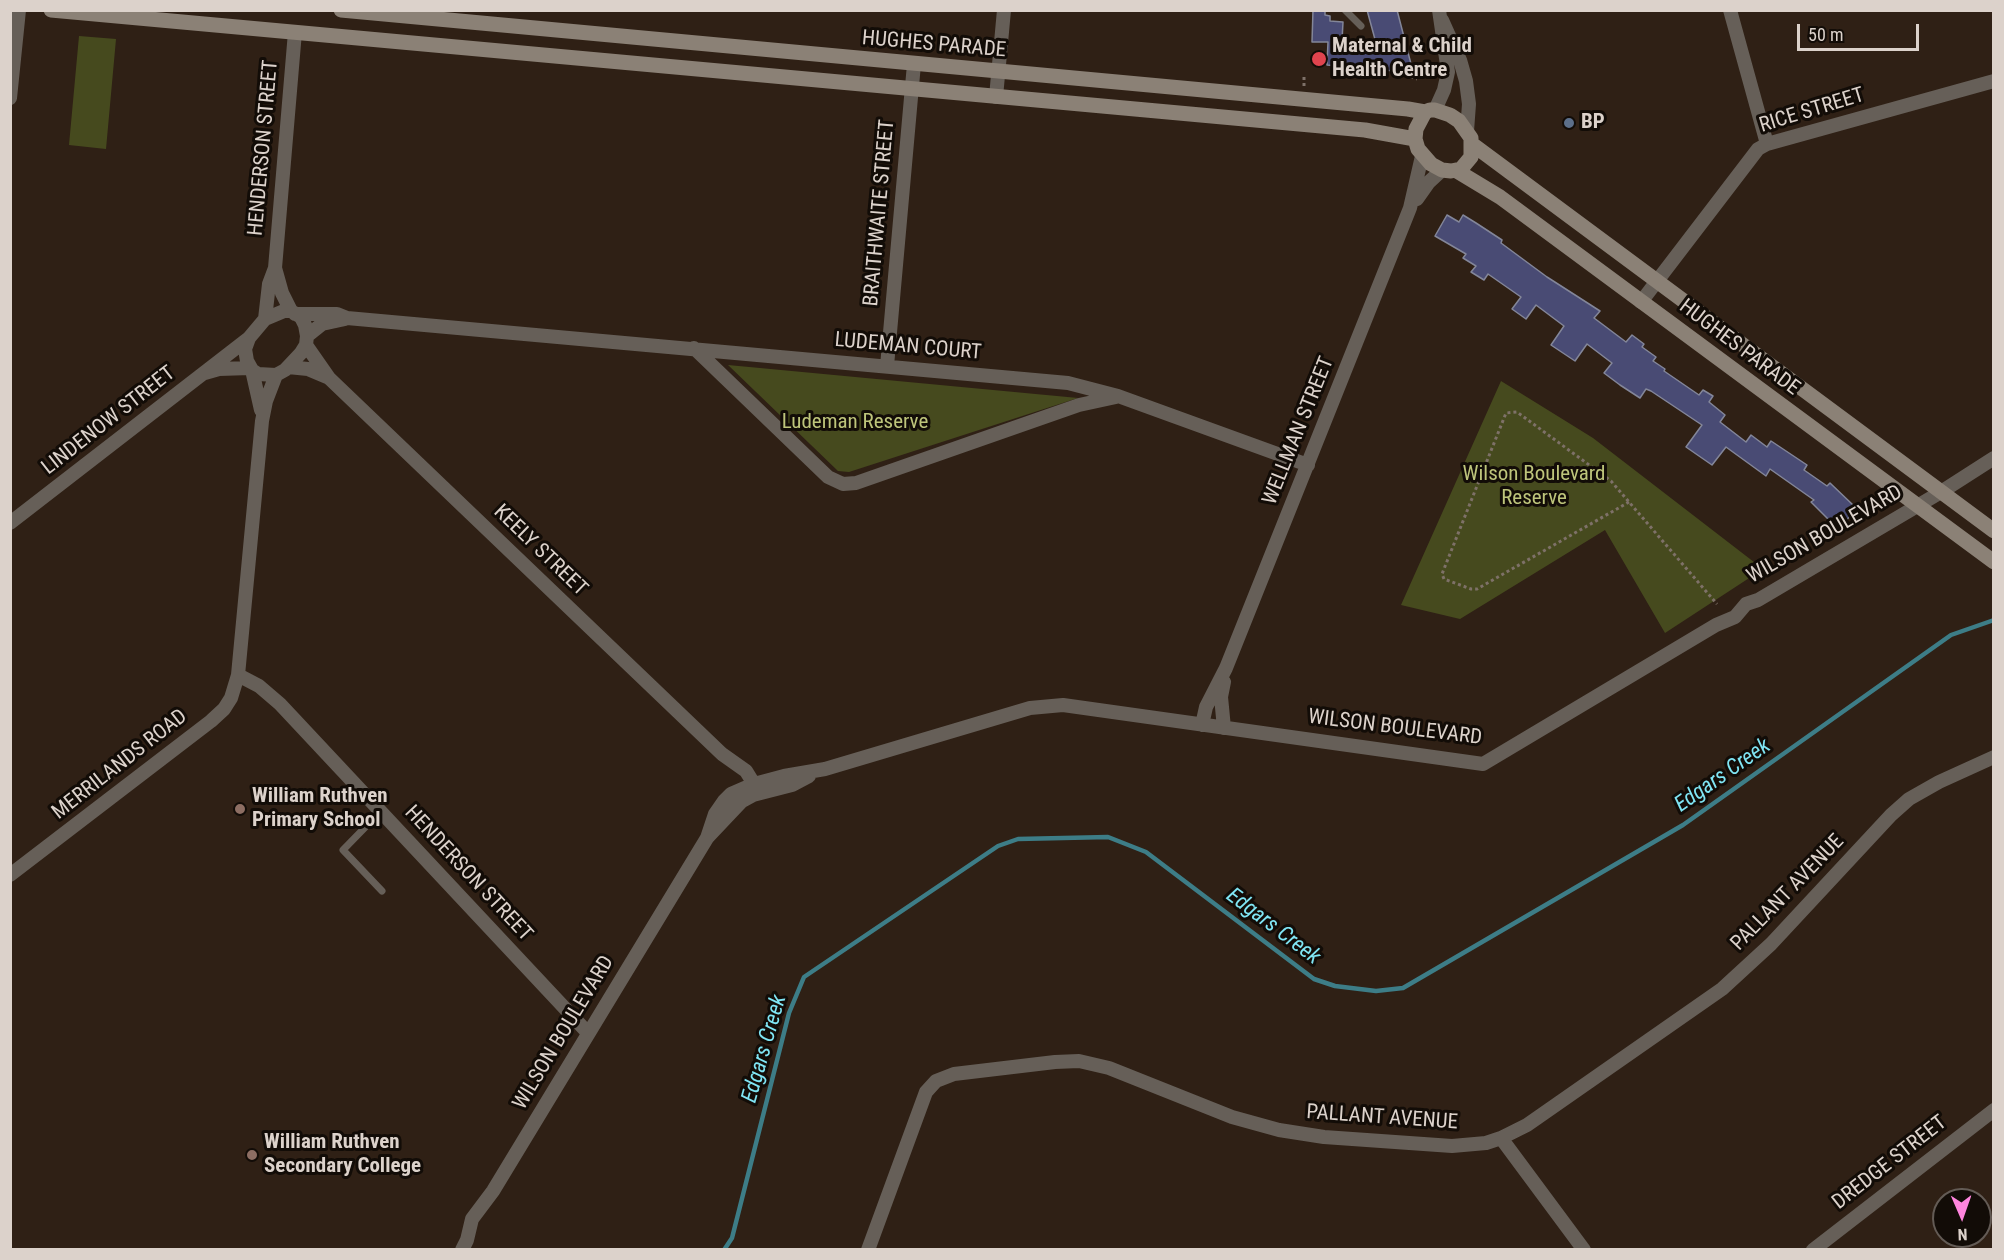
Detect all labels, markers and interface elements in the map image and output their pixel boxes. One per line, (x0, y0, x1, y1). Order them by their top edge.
scale bar (1800, 12, 1922, 50)
text: 50 m (1808, 24, 1843, 45)
street label: HUGHES PARADE (861, 26, 1007, 64)
place label: Maternal & Child Health Centre (1332, 34, 1472, 84)
marker: Maternal & Child Health Centre (1310, 50, 1328, 68)
street label: HENDERSON STREET (244, 59, 284, 237)
street label: RICE STREET (1756, 83, 1868, 139)
place label: BP (1581, 110, 1605, 136)
marker: BP (1562, 116, 1576, 130)
street label: BRAITHWAITE STREET (859, 119, 901, 307)
street label: HUGHES PARADE (1674, 294, 1804, 402)
street label: LUDEMAN COURT (834, 328, 982, 366)
street label: WELLMAN STREET (1258, 353, 1340, 509)
street label: LINDENOW STREET (37, 361, 181, 481)
park label: Ludeman Reserve (782, 410, 928, 436)
park label: Wilson Boulevard Reserve (1463, 462, 1605, 512)
street label: WILSON BOULEVARD (1743, 480, 1907, 590)
street label: KEELY STREET (488, 500, 592, 602)
street label: MERRILANDS ROAD (47, 704, 193, 826)
street label: WILSON BOULEVARD (1307, 705, 1483, 751)
water label: Edgars Creek (1670, 733, 1776, 819)
place label: William Ruthven Primary School (252, 784, 388, 834)
street label: HENDERSON STREET (399, 801, 537, 947)
marker: William Ruthven Primary School (233, 802, 247, 816)
street label: PALLANT AVENUE (1726, 830, 1850, 956)
water label: Edgars Creek (1221, 883, 1325, 971)
street label: WILSON BOULEVARD (508, 951, 620, 1115)
water label: Edgars Creek (737, 992, 793, 1106)
street label: PALLANT AVENUE (1305, 1100, 1459, 1136)
street label: DREDGE STREET (1828, 1111, 1952, 1215)
place label: William Ruthven Secondary College (264, 1130, 421, 1180)
marker: William Ruthven Secondary College (245, 1148, 259, 1162)
north arrow (1932, 1188, 1992, 1248)
text: N (1957, 1225, 1968, 1244)

